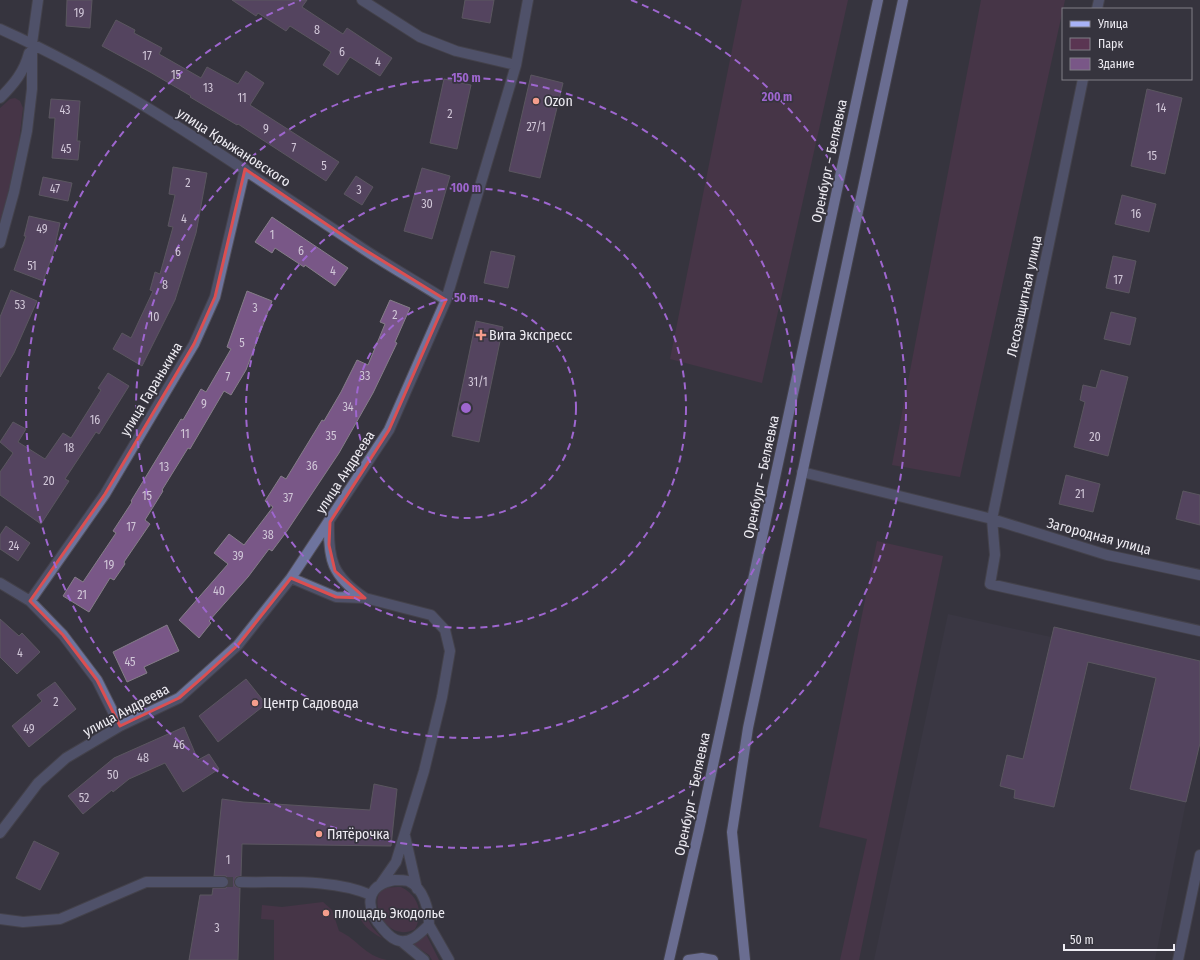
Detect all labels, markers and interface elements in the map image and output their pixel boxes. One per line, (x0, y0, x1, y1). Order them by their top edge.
house number: 19 (74, 6, 84, 20)
legend (1062, 8, 1192, 80)
text: Улица (1097, 17, 1128, 31)
house number: 8 (314, 23, 320, 37)
text: Парк (1098, 37, 1124, 51)
house number: 6 (339, 45, 345, 59)
house number: 17 (142, 49, 152, 63)
house number: 4 (375, 55, 381, 69)
text: Здание (1098, 57, 1134, 71)
house number: 15 (171, 68, 182, 82)
text: 150 m (451, 71, 481, 85)
house number: 13 (203, 81, 213, 95)
text: 200 m (761, 90, 792, 104)
house number: 11 (237, 91, 247, 105)
place label: Ozon (544, 93, 573, 110)
marker: Ozon (531, 96, 541, 106)
street label: Оренбург – Беляевка (808, 98, 851, 224)
house number: 14 (1156, 101, 1166, 115)
house number: 43 (59, 103, 71, 117)
street label: улица Крыжановского (174, 104, 294, 191)
house number: 2 (447, 107, 453, 121)
house number: 27/1 (526, 120, 546, 134)
house number: 9 (263, 122, 269, 136)
house number: 7 (292, 141, 297, 155)
house number: 45 (60, 142, 72, 156)
house number: 15 (1147, 149, 1158, 163)
house number: 5 (321, 159, 327, 173)
house number: 2 (185, 176, 191, 190)
text: 100 m (451, 181, 481, 195)
house number: 47 (50, 182, 60, 196)
house number: 3 (356, 183, 362, 197)
house number: 30 (421, 197, 433, 211)
house number: 16 (1131, 207, 1141, 221)
house number: 4 (181, 212, 187, 226)
house number: 49 (36, 222, 48, 236)
house number: 1 (270, 228, 274, 242)
street label: Лесозащитная улица (1003, 234, 1046, 358)
house number: 6 (298, 244, 304, 258)
house number: 6 (175, 245, 181, 259)
house number: 51 (27, 259, 37, 273)
house number: 4 (330, 264, 336, 278)
house number: 17 (1113, 273, 1123, 287)
house number: 8 (162, 278, 168, 292)
text: 50 m (454, 291, 478, 305)
house number: 53 (15, 298, 25, 312)
house number: 3 (252, 301, 258, 315)
house number: 2 (392, 308, 398, 322)
house number: 10 (149, 310, 159, 324)
place label: Вита Экспресс (489, 327, 572, 344)
marker: Вита Экспресс (476, 330, 486, 340)
house number: 5 (239, 336, 245, 350)
street label: улица Гаранькина (117, 339, 186, 439)
house number: 33 (360, 369, 370, 383)
house number: 7 (226, 370, 231, 384)
house number: 31/1 (468, 375, 488, 389)
house number: 9 (201, 397, 207, 411)
house number: 34 (342, 400, 354, 414)
centre of rings (459, 401, 473, 415)
house number: 16 (90, 413, 100, 427)
street label: Оренбург – Беляевка (740, 414, 783, 540)
house number: 11 (180, 427, 190, 441)
street label: улица Андреева (312, 428, 379, 517)
house number: 35 (326, 429, 337, 443)
house number: 20 (1089, 430, 1101, 444)
house number: 18 (64, 441, 74, 455)
house number: 36 (306, 459, 318, 473)
house number: 13 (159, 460, 169, 474)
house number: 20 (43, 474, 55, 488)
house number: 21 (1075, 487, 1085, 501)
house number: 15 (142, 489, 153, 503)
house number: 37 (283, 491, 293, 505)
street label: Загородная улица (1045, 514, 1153, 559)
house number: 17 (126, 520, 136, 534)
house number: 38 (262, 528, 274, 542)
house number: 24 (9, 539, 20, 553)
house number: 39 (232, 549, 244, 563)
house number: 19 (104, 558, 114, 572)
house number: 40 (213, 584, 225, 598)
house number: 21 (77, 588, 87, 602)
house number: 4 (17, 646, 23, 660)
house number: 45 (124, 655, 136, 669)
street label: улица Андреева (80, 681, 172, 740)
house number: 2 (53, 695, 59, 709)
place label: Центр Садовода (263, 695, 359, 712)
marker: Центр Садовода (250, 698, 260, 708)
house number: 49 (23, 722, 35, 736)
street label: Оренбург – Беляевка (671, 731, 714, 857)
house number: 46 (173, 738, 185, 752)
house number: 48 (137, 751, 149, 765)
house number: 50 (107, 768, 119, 782)
house number: 52 (79, 791, 89, 805)
place label: Пятёрочка (327, 826, 390, 843)
marker: Пятёрочка (314, 829, 324, 839)
house number: 1 (226, 853, 230, 867)
place label: площадь Экодолье (334, 905, 445, 922)
marker: площадь Экодолье (321, 908, 331, 918)
house number: 3 (214, 921, 220, 935)
scale bar (1064, 926, 1174, 952)
text: 50 m (1070, 933, 1094, 947)

